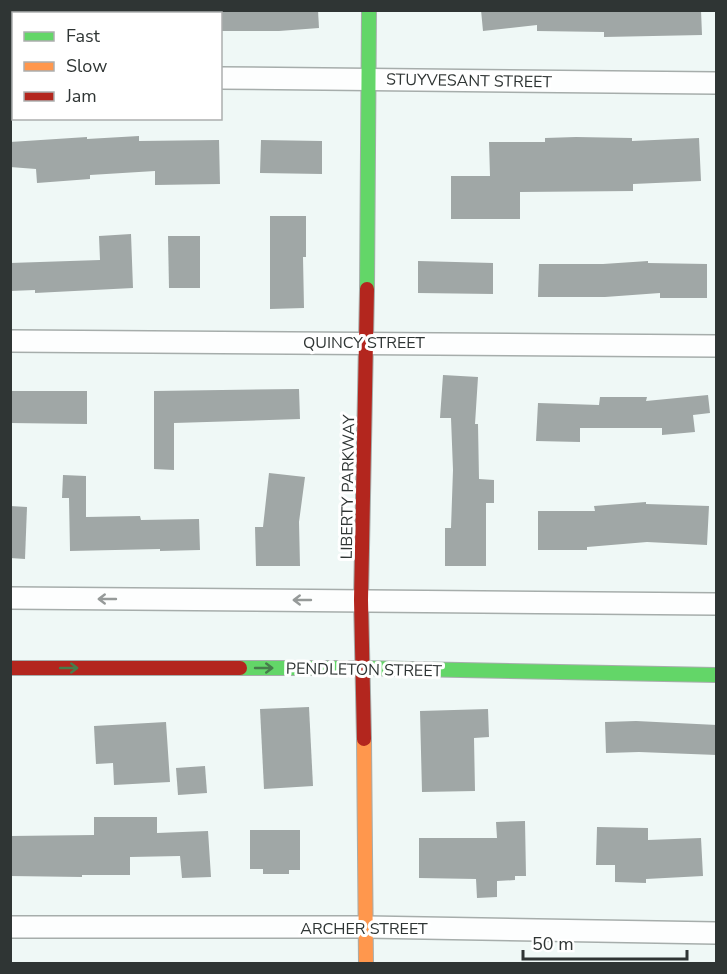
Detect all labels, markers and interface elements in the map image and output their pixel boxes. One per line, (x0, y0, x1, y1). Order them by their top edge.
legend (12, 12, 222, 120)
text: Fast (66, 24, 101, 48)
text: Slow (66, 54, 107, 78)
street label: STUYVESANT STREET (386, 69, 552, 93)
text: Jam (65, 84, 97, 108)
street label: QUINCY STREET (303, 332, 425, 354)
street label: LIBERTY PARKWAY (336, 414, 360, 560)
one-way arrow (98, 593, 118, 605)
one-way arrow (293, 594, 313, 606)
street label: PENDLETON STREET (286, 658, 443, 682)
one-way arrow (58, 662, 78, 674)
one-way arrow (253, 662, 273, 674)
street label: ARCHER STREET (300, 918, 428, 940)
scale bar (523, 923, 686, 961)
text: 50 m (532, 932, 574, 956)

